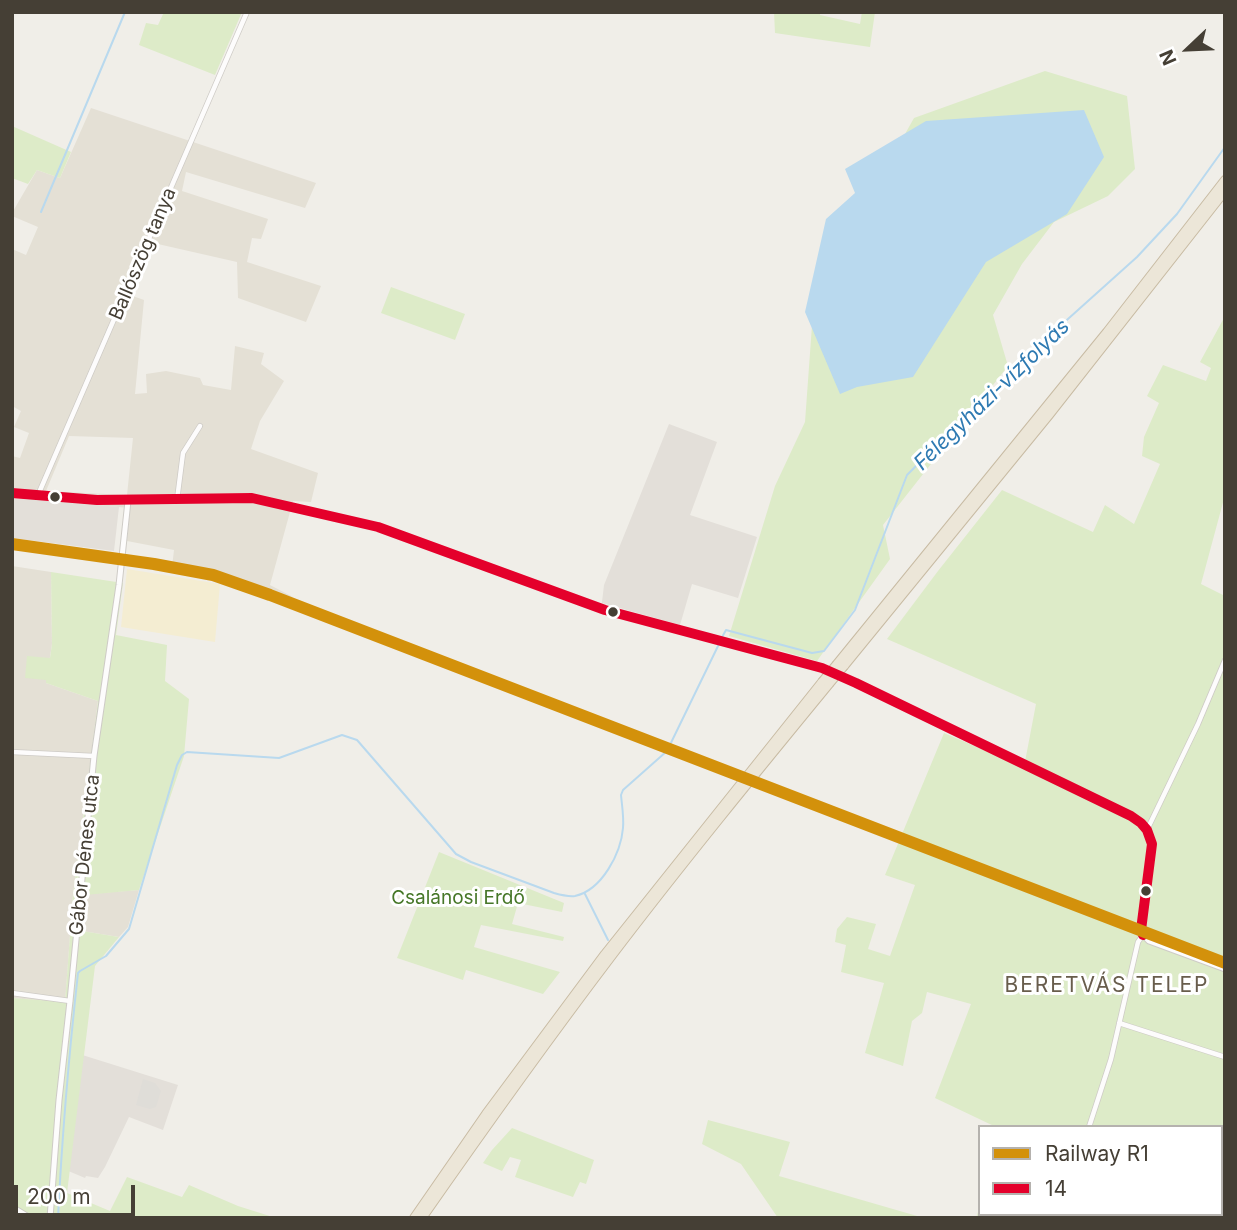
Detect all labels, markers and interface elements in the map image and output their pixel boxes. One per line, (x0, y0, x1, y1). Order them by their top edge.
north arrow (1153, 14, 1223, 84)
text: N (1155, 46, 1182, 69)
street label: Ballószög tanya (105, 184, 181, 324)
water label: Félegyházi-vízfolyás (909, 314, 1075, 476)
unlabelled marker (48, 490, 62, 504)
unlabelled marker (606, 605, 620, 619)
street label: Gábor Dénes utca (65, 773, 105, 937)
unlabelled marker (1139, 884, 1153, 898)
park label: Csalánosi Erdő (391, 887, 525, 909)
district label: BERETVÁS TELEP (1006, 973, 1208, 999)
legend (978, 1125, 1223, 1216)
text: Railway R1 (1045, 1141, 1149, 1166)
scale bar (18, 1170, 138, 1214)
text: 14 (1045, 1176, 1067, 1201)
text: 200 m (27, 1184, 91, 1209)

